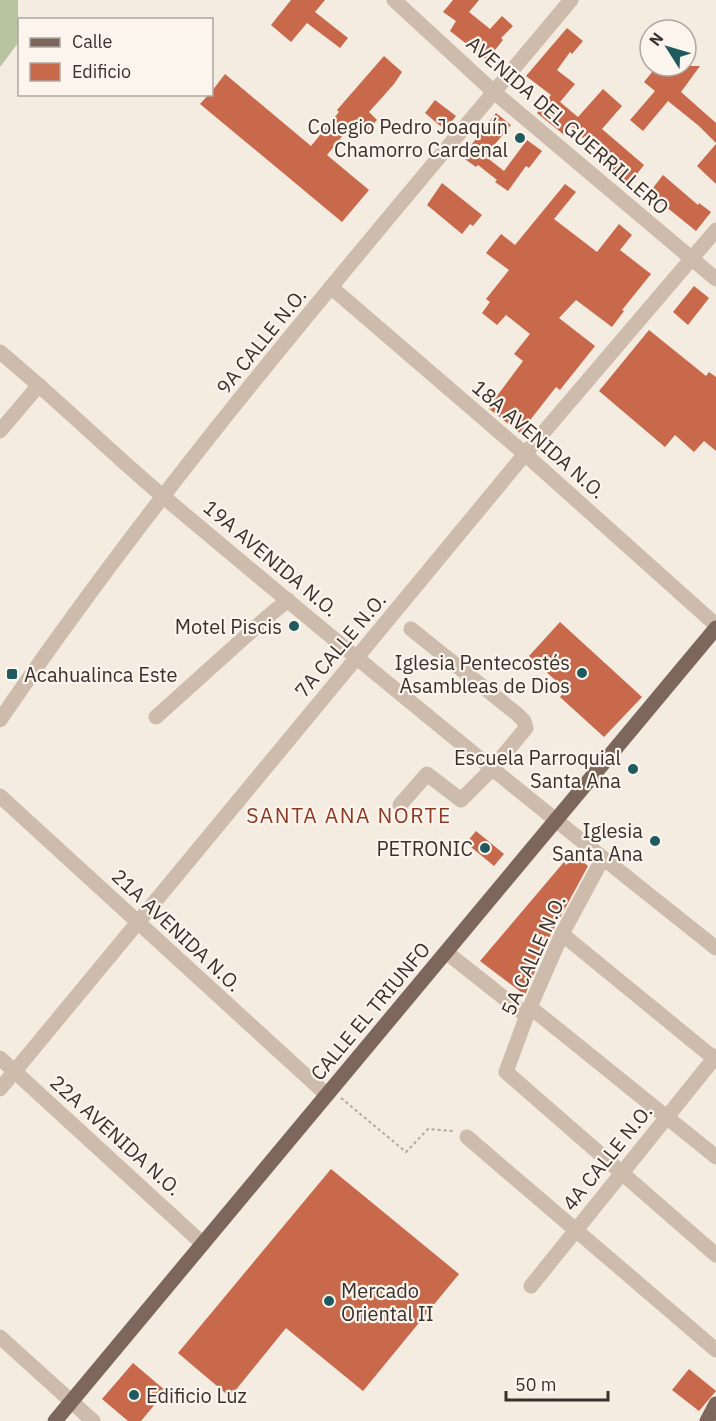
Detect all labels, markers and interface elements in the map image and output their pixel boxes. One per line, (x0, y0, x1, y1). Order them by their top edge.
legend (18, 18, 213, 96)
north arrow (638, 18, 698, 78)
text: Calle (72, 30, 112, 53)
street label: AVENIDA DEL GUERRILLERO (462, 31, 674, 219)
text: Edificio (72, 60, 131, 83)
place label: Colegio Pedro Joaquín Chamorro Cardenal (308, 113, 508, 163)
marker: Colegio Pedro Joaquín Chamorro Cardenal (513, 131, 527, 145)
street label: 9A CALLE N.O. (210, 282, 312, 400)
street label: 18A AVENIDA N.O. (467, 374, 611, 504)
street label: 19A AVENIDA N.O. (198, 494, 344, 622)
street label: 7A CALLE N.O. (288, 587, 392, 703)
place label: Motel Piscis (175, 613, 282, 640)
marker: Motel Piscis (287, 619, 301, 633)
place label: Iglesia Pentecostés Asambleas de Dios (395, 649, 570, 699)
place label: Acahualinca Este (24, 661, 177, 688)
marker: Iglesia Pentecostés Asambleas de Dios (575, 666, 589, 680)
marker: Acahualinca Este (5, 667, 19, 681)
place label: Escuela Parroquial Santa Ana (454, 744, 621, 794)
marker: Escuela Parroquial Santa Ana (626, 762, 640, 776)
district label: SANTA ANA NORTE (246, 801, 452, 829)
place label: Iglesia Santa Ana (552, 817, 643, 867)
marker: Iglesia Santa Ana (648, 834, 662, 848)
place label: PETRONIC (376, 835, 473, 862)
marker: PETRONIC (478, 841, 492, 855)
street label: 21A AVENIDA N.O. (106, 863, 248, 997)
street label: 5A CALLE N.O. (494, 890, 572, 1020)
street label: CALLE EL TRIUNFO (304, 936, 436, 1086)
street label: 22A AVENIDA N.O. (44, 1069, 188, 1201)
street label: 4A CALLE N.O. (556, 1098, 658, 1216)
place label: Mercado Oriental II (341, 1277, 434, 1327)
marker: Mercado Oriental II (322, 1294, 336, 1308)
scale bar (506, 1364, 608, 1402)
text: 50 m (515, 1373, 557, 1396)
place label: Edificio Luz (146, 1382, 247, 1409)
marker: Edificio Luz (127, 1388, 141, 1402)

